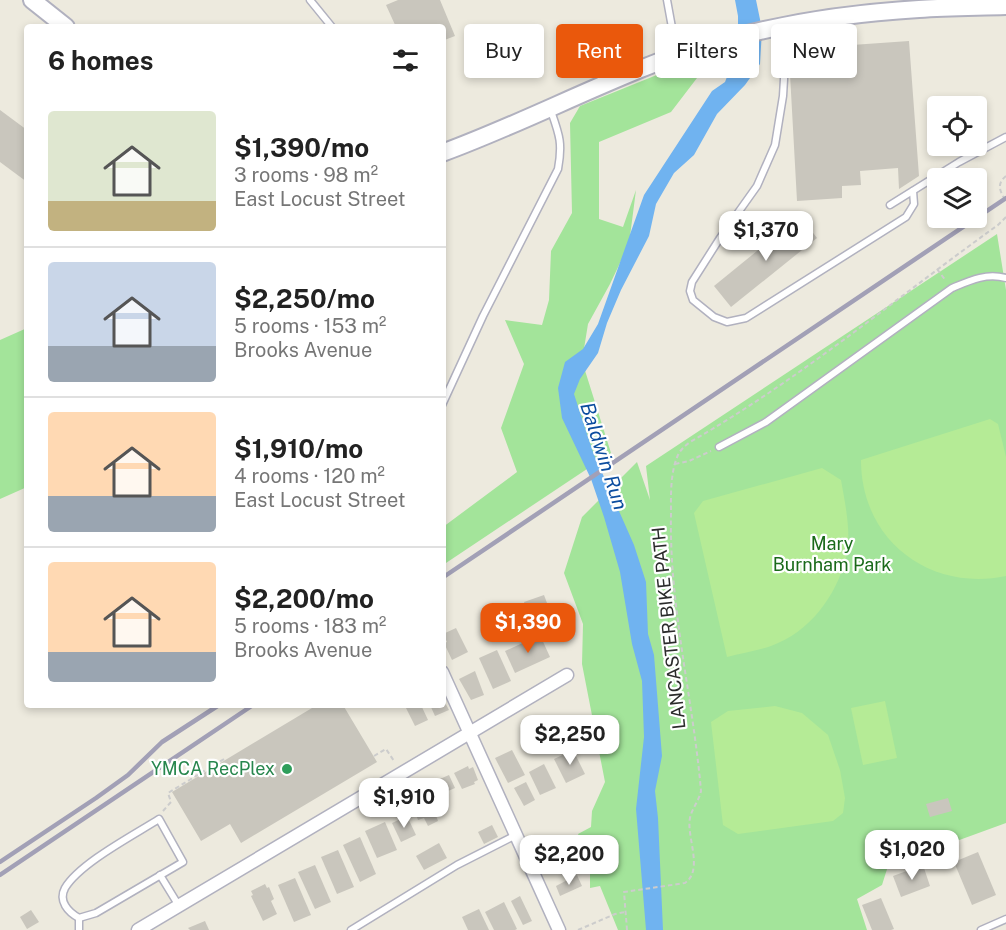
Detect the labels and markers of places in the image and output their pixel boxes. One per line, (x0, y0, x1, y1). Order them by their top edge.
pin: $1,370 (717, 211, 815, 262)
pin: $1,390 (479, 603, 577, 654)
pin: $2,250 (521, 715, 619, 766)
place label: YMCA RecPlex (151, 758, 275, 779)
marker: YMCA RecPlex (280, 762, 294, 776)
pin: $1,910 (355, 778, 453, 829)
pin: $1,020 (863, 830, 961, 881)
pin: $2,200 (520, 835, 618, 886)

